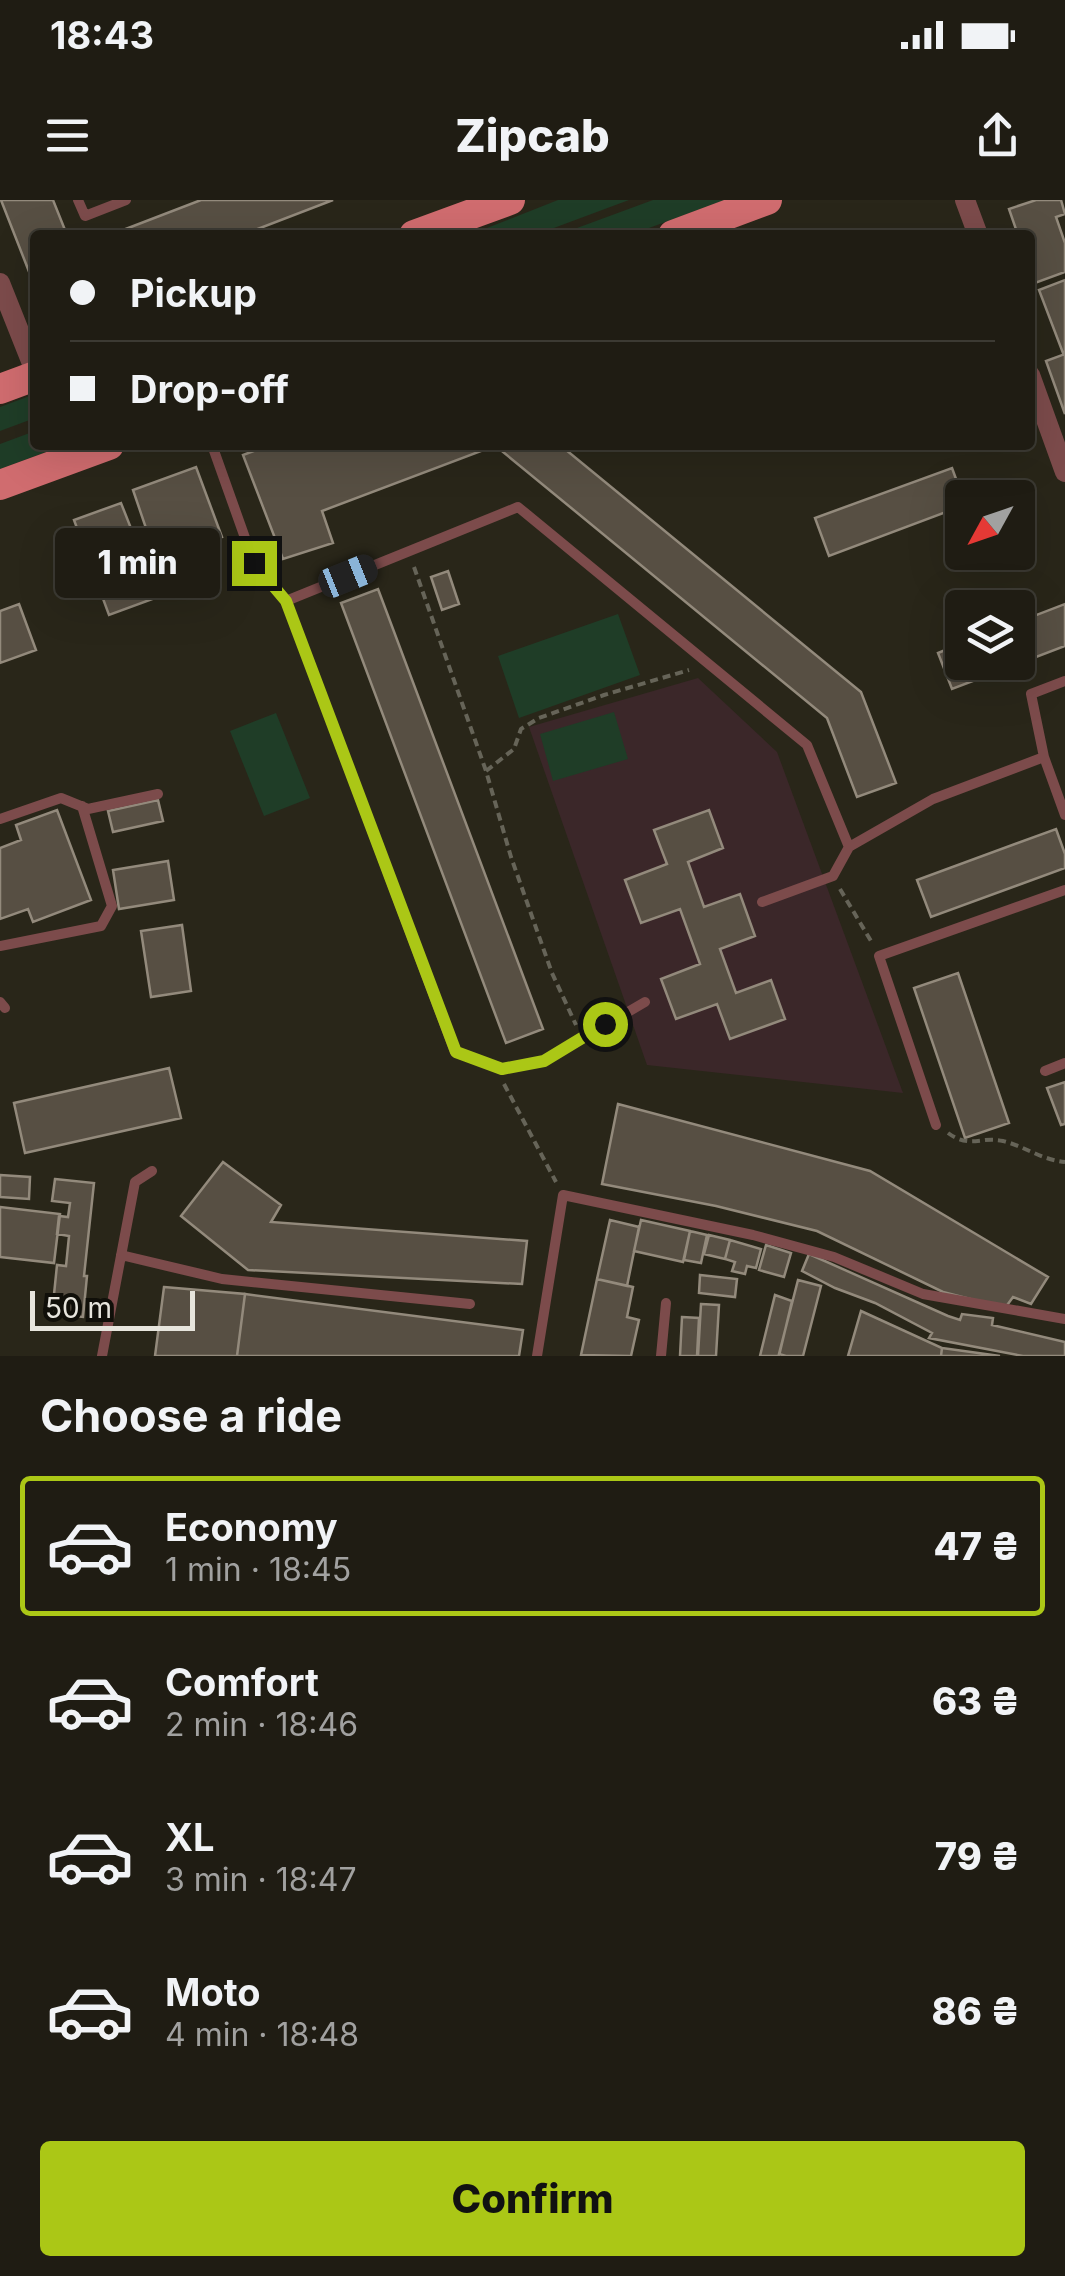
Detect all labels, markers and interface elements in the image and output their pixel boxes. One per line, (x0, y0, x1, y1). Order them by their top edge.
text: 18:43 (50, 12, 154, 58)
icon: menu (40, 108, 95, 163)
text: Zipcab (455, 108, 610, 163)
icon: share (970, 108, 1025, 163)
text: Pickup (130, 270, 257, 316)
text: Drop-off (130, 366, 289, 412)
north arrow (945, 480, 1035, 570)
map controls (945, 480, 1035, 680)
callout: 1 min (54, 528, 219, 598)
route end (232, 541, 277, 586)
text: 1 min (97, 543, 178, 582)
car (315, 551, 381, 601)
button: layers (945, 590, 1035, 680)
route start (583, 1002, 628, 1047)
scale bar (30, 1286, 195, 1330)
text: 50 m (45, 1291, 112, 1325)
text: Choose a ride (40, 1388, 342, 1443)
icon: car (45, 1501, 135, 1591)
text: Economy (165, 1504, 338, 1550)
text: 47 ₴ (933, 1523, 1020, 1569)
text: 1 min · 18:45 (165, 1550, 351, 1589)
icon: car (45, 1656, 135, 1746)
text: Comfort (165, 1659, 319, 1705)
text: 63 ₴ (932, 1678, 1020, 1724)
text: 2 min · 18:46 (165, 1705, 358, 1744)
icon: car (45, 1811, 135, 1901)
text: XL (165, 1814, 215, 1860)
text: 79 ₴ (935, 1833, 1020, 1879)
text: 3 min · 18:47 (165, 1860, 356, 1899)
icon: car (45, 1966, 135, 2056)
text: Moto (165, 1969, 261, 2015)
text: 86 ₴ (932, 1988, 1020, 2034)
text: 4 min · 18:48 (165, 2015, 359, 2054)
button: Confirm (40, 2141, 1025, 2256)

